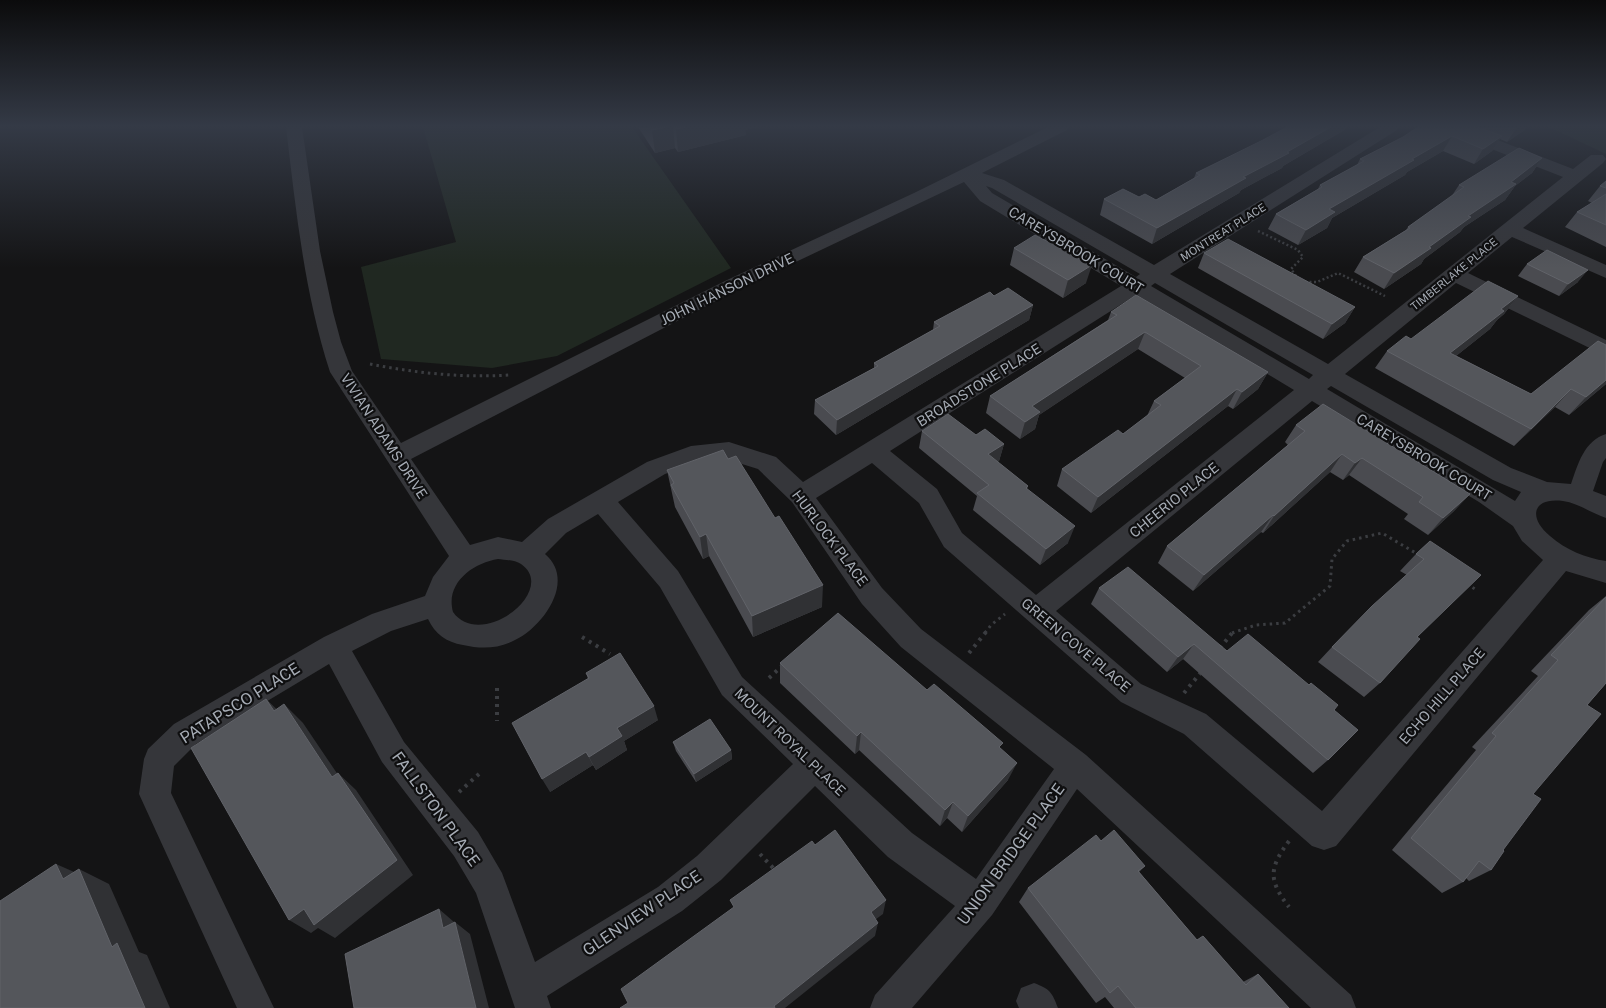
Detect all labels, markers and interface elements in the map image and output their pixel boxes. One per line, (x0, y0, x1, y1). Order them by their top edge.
street label: MONTREAT PLACE (1178, 201, 1268, 263)
street label: CAREYSBROOK COURT (1006, 203, 1146, 297)
street label: TIMBERLAKE PLACE (1408, 235, 1500, 313)
street label: JOHN HANSON DRIVE (658, 250, 796, 328)
street label: BROADSTONE PLACE (914, 340, 1044, 430)
street label: VIVIAN ADAMS DRIVE (337, 370, 431, 502)
street label: CAREYSBROOK COURT (1354, 410, 1494, 504)
street label: CHEERIO PLACE (1126, 459, 1222, 541)
street label: HURLOCK PLACE (789, 487, 871, 589)
street label: GREEN COVE PLACE (1018, 595, 1134, 695)
street label: ECHO HILL PLACE (1396, 645, 1488, 747)
street label: PATAPSCO PLACE (177, 658, 303, 748)
street label: MOUNT ROYAL PLACE (731, 685, 849, 799)
street label: FALLSTON PLACE (388, 748, 484, 870)
street label: UNION BRIDGE PLACE (953, 780, 1069, 928)
street label: GLENVIEW PLACE (579, 866, 705, 960)

